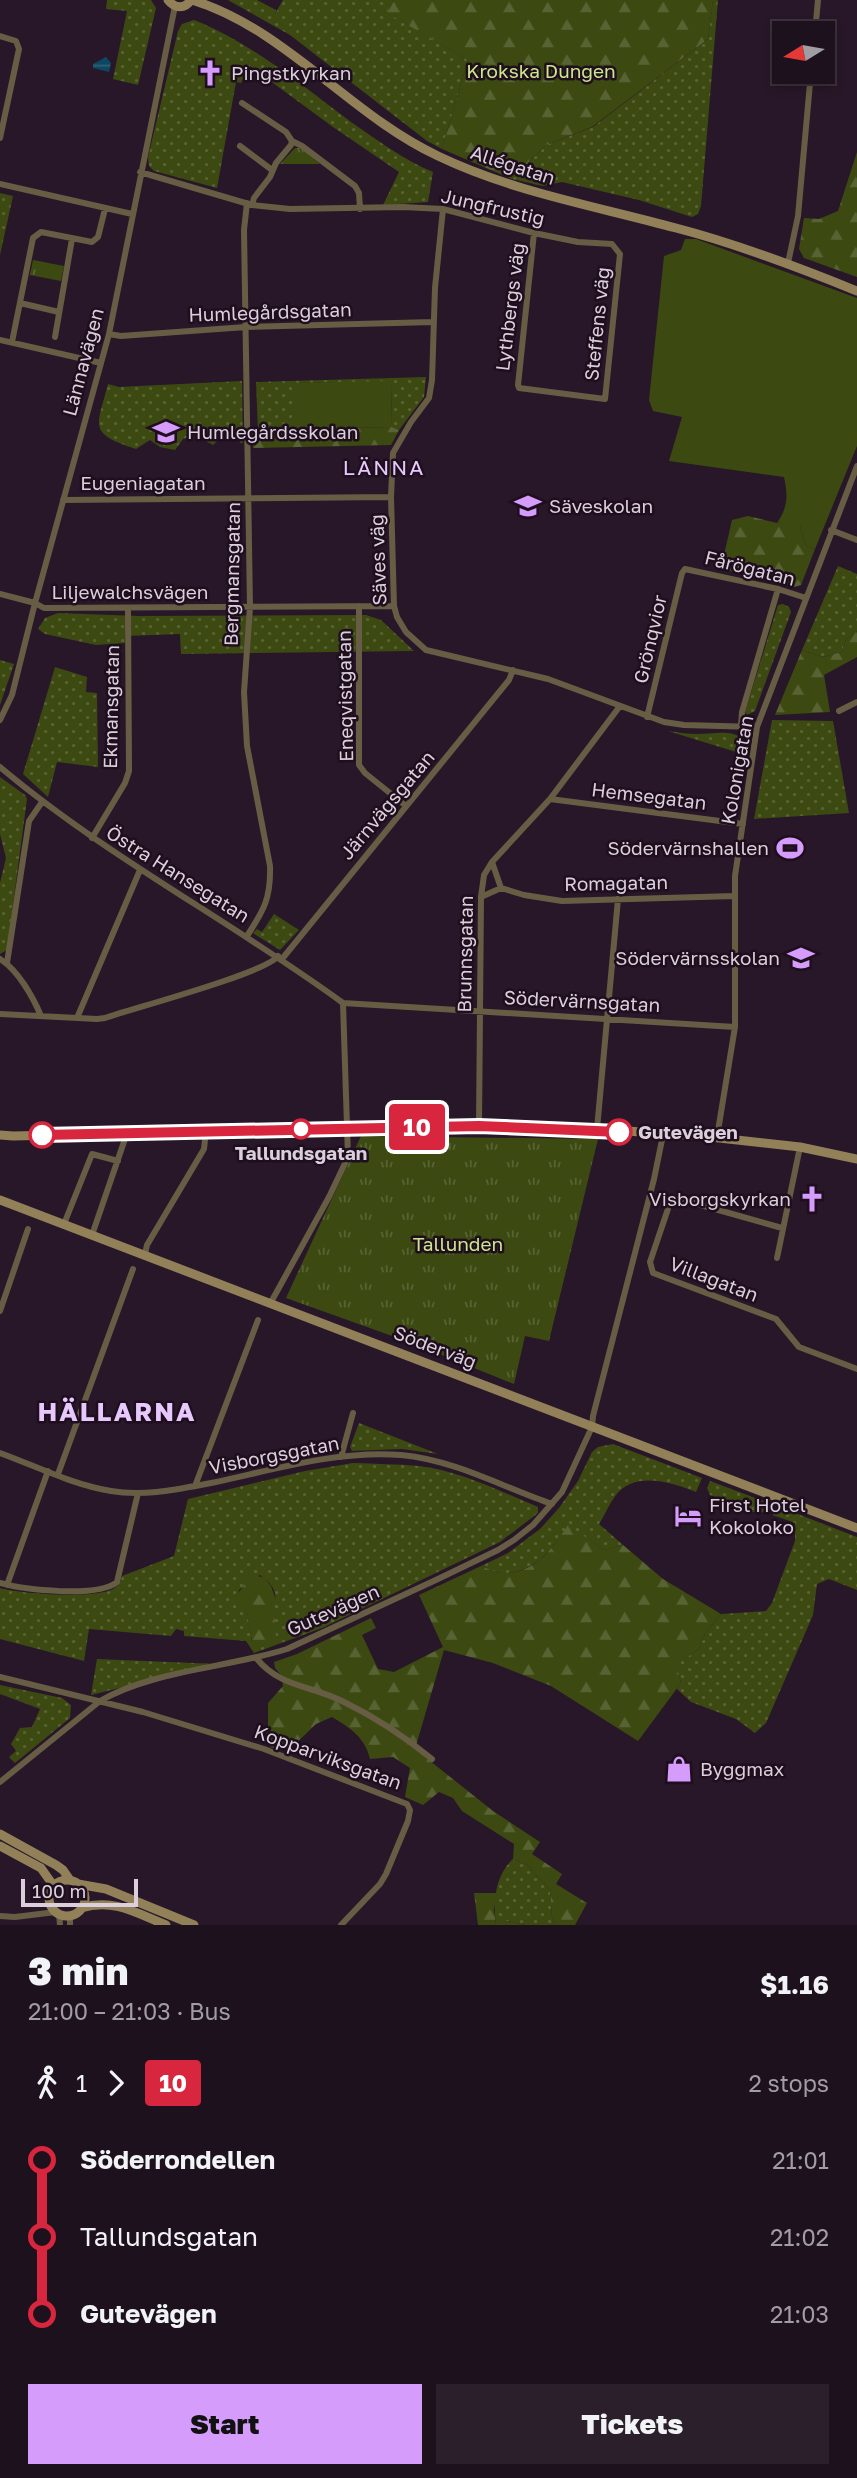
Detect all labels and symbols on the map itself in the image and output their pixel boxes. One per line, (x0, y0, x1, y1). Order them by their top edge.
north arrow (772, 21, 835, 84)
church icon: Pingstkyrkan (195, 58, 225, 88)
park label: Krokska Dungen (466, 59, 616, 82)
place label: Pingstkyrkan (231, 61, 352, 84)
street label: Allégatan (468, 140, 558, 189)
street label: Jungfrustig (439, 183, 547, 230)
street label: Lythbergs väg (490, 242, 529, 372)
street label: Steffens väg (579, 266, 614, 382)
street label: Humlegårdsgatan (188, 297, 352, 326)
street label: Lännavägen (57, 305, 108, 418)
school or university icon: Humlegårdsskolan (151, 417, 181, 447)
place label: Humlegårdsskolan (187, 420, 358, 443)
district label: LÄNNA (343, 454, 425, 480)
street label: Eugeniagatan (80, 471, 206, 494)
school or university icon: Säveskolan (513, 491, 543, 521)
place label: Säveskolan (549, 494, 653, 517)
street label: Bergmansgatan (219, 502, 244, 646)
street label: Säves väg (364, 514, 391, 606)
street label: Fårögatan (702, 545, 798, 590)
street label: Liljewalchsvägen (51, 580, 209, 603)
street label: Grönqvior (628, 592, 671, 685)
street label: Eneqvistgatan (332, 630, 357, 762)
street label: Ekmansgatan (98, 645, 123, 769)
street label: Kolonigatan (716, 714, 757, 826)
street label: Järnvägsgatan (334, 746, 439, 864)
street label: Hemsegatan (590, 777, 708, 814)
street label: Östra Hansegatan (102, 820, 254, 927)
sports icon: Södervärnshallen (775, 833, 805, 863)
place label: Södervärnshallen (607, 836, 769, 859)
street label: Romagatan (564, 870, 668, 895)
street label: Brunnsgatan (452, 895, 477, 1013)
school or university icon: Södervärnsskolan (786, 943, 816, 973)
place label: Södervärnsskolan (615, 946, 780, 969)
street label: Södervärnsgatan (503, 985, 661, 1016)
line badge: 10 (386, 1104, 448, 1150)
marker: Tallundsgatan (291, 1119, 311, 1139)
marker: Gutevägen (606, 1119, 632, 1145)
place label: Gutevägen (638, 1120, 738, 1143)
unlabelled marker (29, 1122, 55, 1148)
place label: Tallundsgatan (235, 1141, 367, 1164)
church icon: Visborgskyrkan (797, 1184, 827, 1214)
place label: Visborgskyrkan (649, 1187, 791, 1210)
park label: Tallunden (413, 1232, 503, 1255)
street label: Villagatan (667, 1251, 762, 1306)
street label: Söderväg (390, 1320, 480, 1373)
district label: HÄLLARNA (37, 1396, 197, 1427)
street label: Visborgsgatan (207, 1431, 341, 1478)
place label: First Hotel Kokoloko (709, 1493, 806, 1538)
hotel icon: First Hotel Kokoloko (673, 1501, 703, 1531)
street label: Gutevägen (283, 1579, 382, 1640)
street label: Kopparviksgatan (251, 1719, 405, 1794)
shop icon: Byggmax (664, 1754, 694, 1784)
place label: Byggmax (700, 1757, 784, 1780)
scale bar (21, 1876, 138, 1908)

